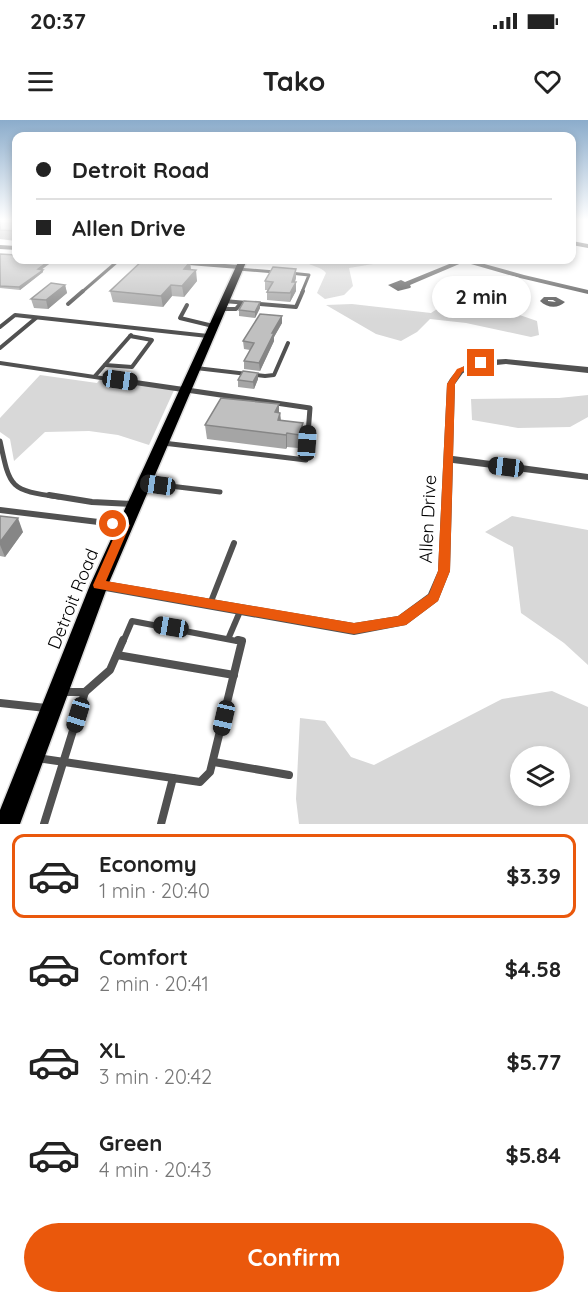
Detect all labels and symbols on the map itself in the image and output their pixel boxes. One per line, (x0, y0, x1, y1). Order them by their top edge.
callout: 2 min (432, 276, 530, 318)
route end (467, 349, 494, 376)
car (101, 369, 139, 391)
car (297, 424, 317, 462)
car (487, 456, 525, 478)
car (139, 474, 177, 496)
street label: Allen Drive (414, 474, 441, 564)
route start (99, 510, 126, 537)
street label: Detroit Road (42, 545, 103, 652)
car (152, 615, 190, 639)
car (64, 695, 92, 735)
car (211, 698, 237, 738)

